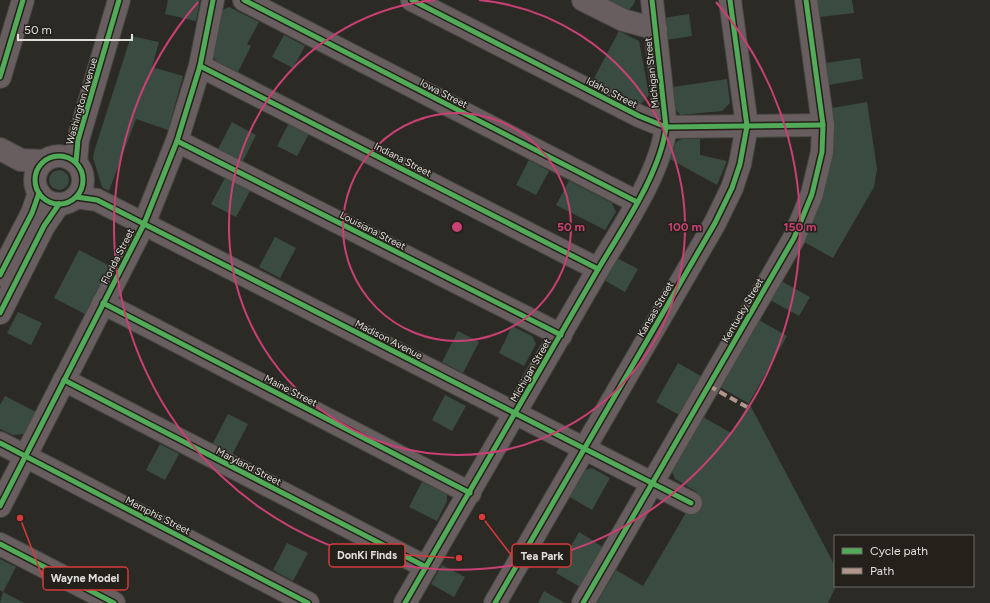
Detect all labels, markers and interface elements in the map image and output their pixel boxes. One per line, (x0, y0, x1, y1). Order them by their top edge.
scale bar (18, 16, 132, 42)
text: 50 m (24, 23, 52, 37)
street label: Michigan Street (641, 37, 662, 109)
street label: Washington Avenue (63, 56, 100, 146)
street label: Idaho Street (584, 74, 640, 111)
street label: Iowa Street (418, 76, 470, 111)
street label: Indiana Street (372, 139, 434, 180)
street label: Louisiana Street (338, 208, 408, 253)
centre of rings (450, 220, 464, 234)
text: 50 m (557, 220, 585, 234)
text: 100 m (668, 220, 702, 234)
text: 150 m (783, 220, 817, 234)
street label: Florida Street (98, 226, 137, 286)
street label: Kentucky Street (719, 275, 766, 345)
street label: Kansas Street (634, 279, 677, 339)
street label: Madison Avenue (353, 317, 425, 362)
street label: Michigan Street (507, 336, 554, 404)
street label: Maine Street (262, 372, 319, 409)
street label: Maryland Street (214, 444, 284, 489)
street label: Memphis Street (123, 493, 193, 538)
legend (834, 535, 974, 587)
callout: DonKi Finds (329, 544, 405, 567)
callout: Tea Park (512, 544, 571, 567)
text: Cycle path (870, 544, 928, 558)
text: DonKi Finds (337, 549, 397, 562)
text: Tea Park (521, 550, 563, 563)
text: Path (870, 564, 894, 578)
callout: Wayne Model (43, 567, 128, 590)
text: Wayne Model (51, 572, 120, 585)

